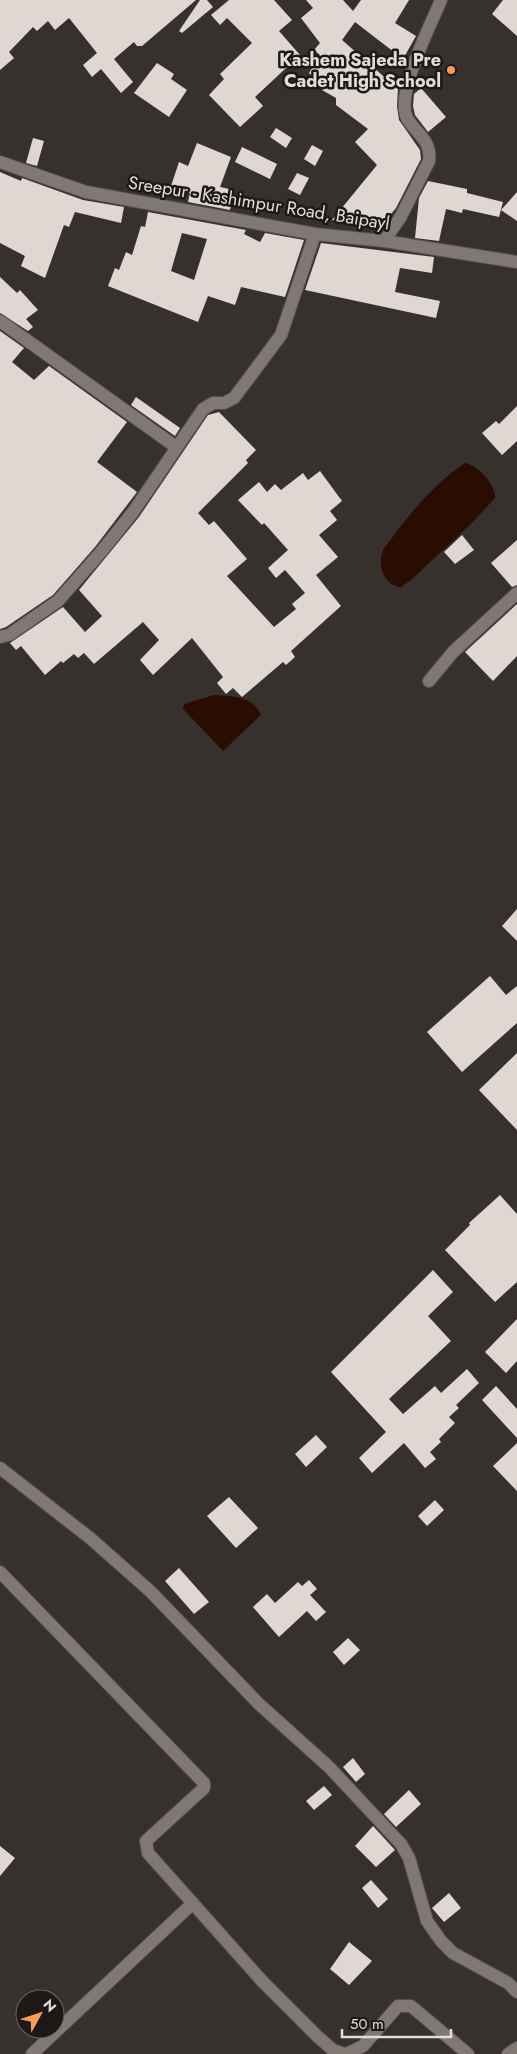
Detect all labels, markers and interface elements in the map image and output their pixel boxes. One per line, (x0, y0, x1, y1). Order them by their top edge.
place label: Kashem Sajeda Pre Cadet High School (279, 47, 441, 94)
marker: Kashem Sajeda Pre Cadet High School (445, 64, 457, 76)
street label: Sreepur - Kashimpur Road, Baipayl (126, 169, 392, 237)
north arrow (15, 1989, 65, 2039)
text: N (39, 1995, 61, 2016)
scale bar (342, 2006, 451, 2038)
text: 50 m (350, 2013, 384, 2035)

